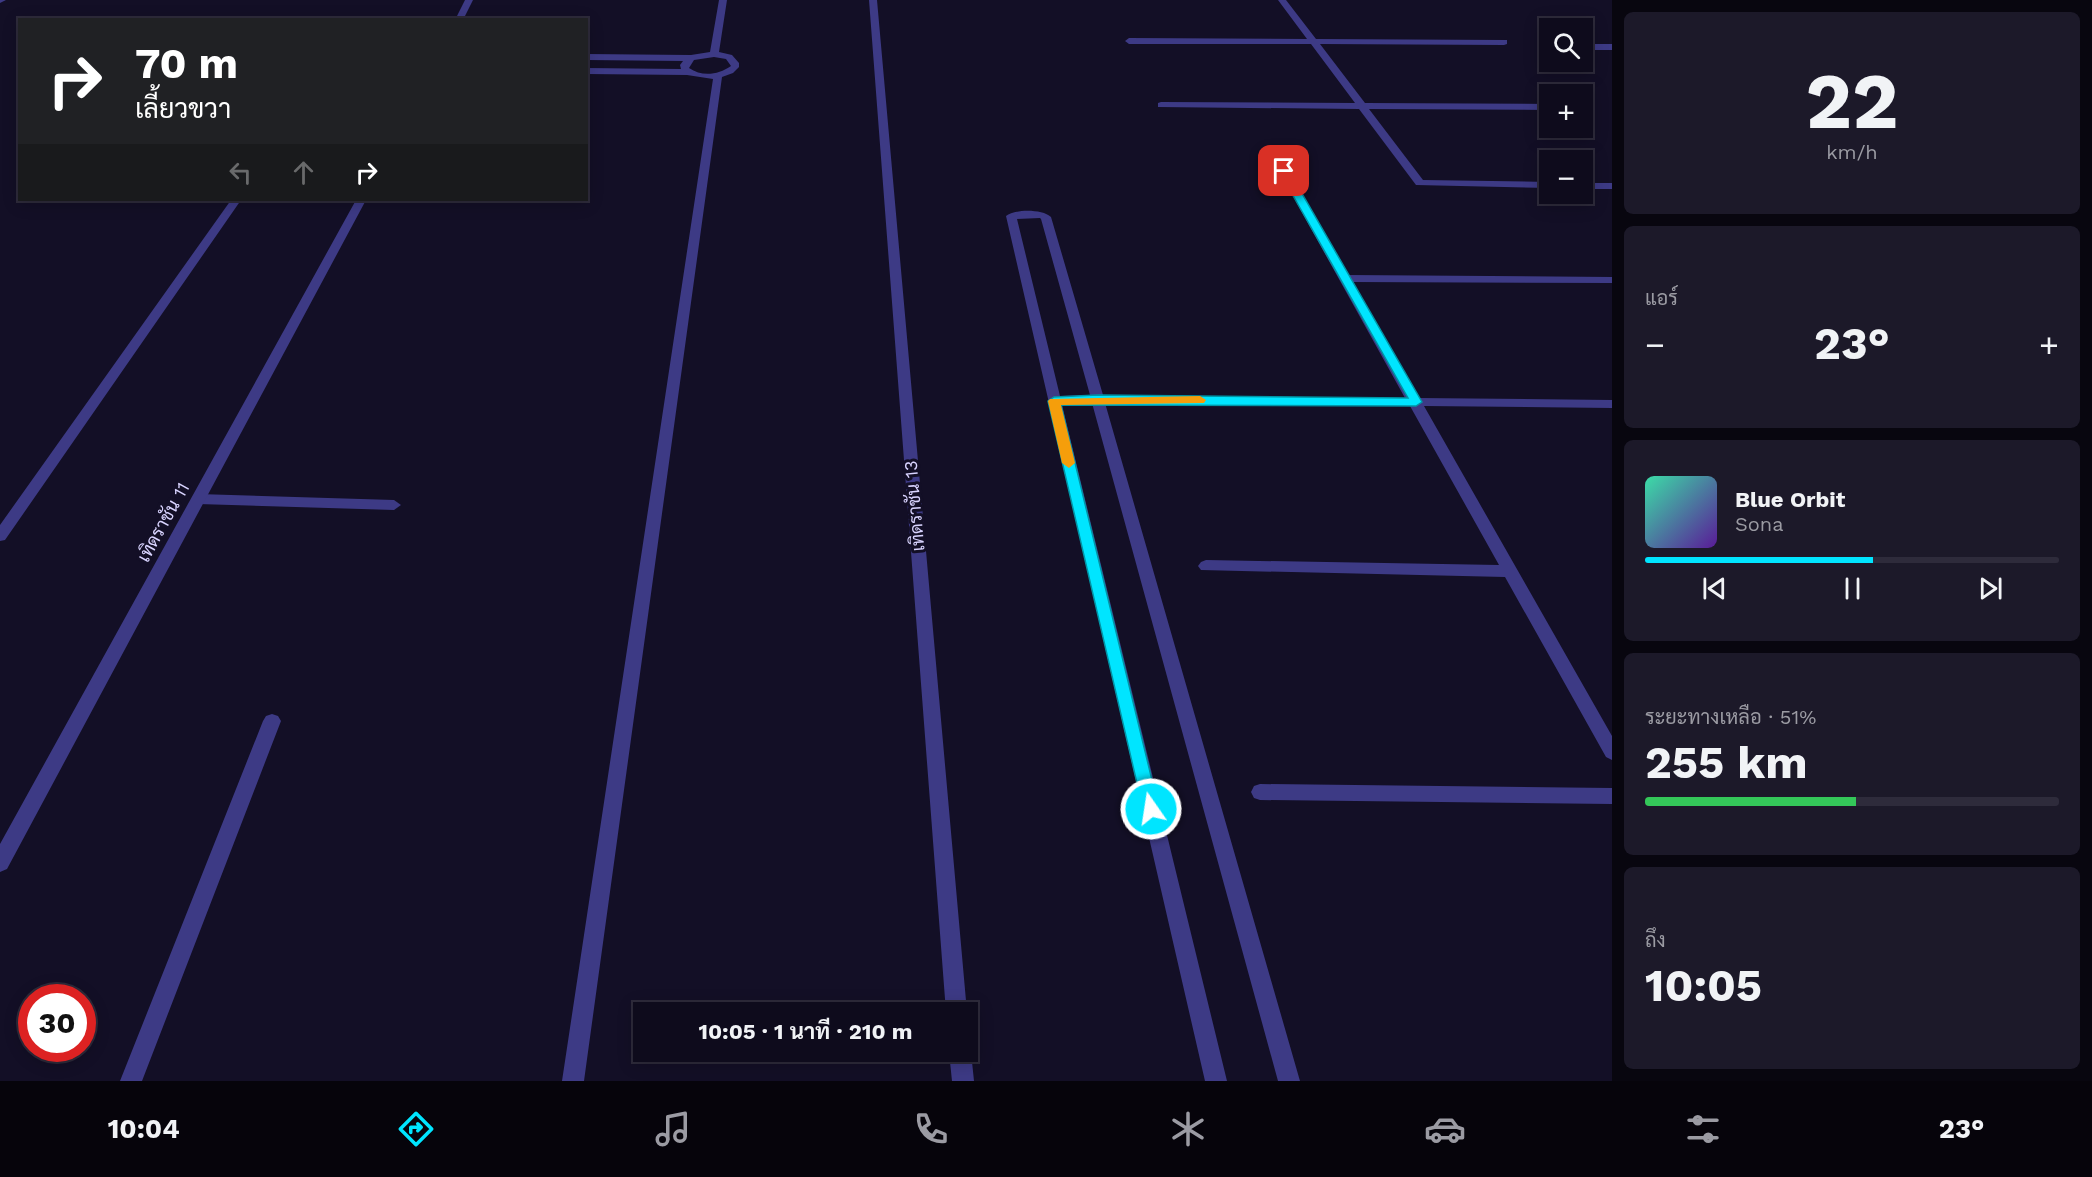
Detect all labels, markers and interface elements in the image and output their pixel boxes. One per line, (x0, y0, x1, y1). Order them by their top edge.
map controls (1539, 18, 1593, 204)
button: search (1539, 18, 1593, 72)
text: 70 m (135, 39, 238, 88)
icon: right (36, 42, 114, 120)
text: 22 (1806, 55, 1898, 147)
button: + (1539, 84, 1593, 138)
text: เลี้ยวขวา (135, 93, 231, 125)
text: km/h (1826, 140, 1878, 164)
pin (1258, 145, 1309, 196)
button: − (1539, 150, 1593, 204)
icon: arrive (1267, 154, 1300, 187)
icon: left (224, 156, 257, 189)
icon: ahead (287, 156, 320, 189)
icon: right (350, 156, 383, 189)
text: แอร์ (1645, 286, 1678, 310)
text: 23° (1814, 317, 1890, 370)
text: − (1645, 325, 1665, 364)
text: + (2039, 325, 2059, 364)
street label: เทิดราชัน 13 (900, 460, 928, 552)
street label: เทิดราชัน 11 (133, 479, 193, 565)
text: Blue Orbit (1735, 487, 1845, 512)
text: Sona (1735, 512, 1784, 536)
icon: previous (1698, 572, 1731, 605)
icon: pause (1836, 572, 1869, 605)
icon: next (1974, 572, 2007, 605)
text: ระยะทางเหลือ · 51% (1645, 705, 1816, 729)
text: 255 km (1645, 736, 1808, 789)
position arrow (1119, 777, 1183, 841)
text: ถึง (1645, 928, 1666, 952)
text: 10:05 (1645, 959, 1762, 1012)
speed limit sign: 30 (18, 984, 96, 1062)
text: 10:05 · 1 นาที · 210 m (698, 1019, 913, 1044)
icon: directions (395, 1108, 437, 1150)
icon: music (652, 1108, 694, 1150)
icon: phone (910, 1108, 952, 1150)
icon: climate (1167, 1108, 1209, 1150)
icon: car (1424, 1108, 1466, 1150)
icon: filters (1682, 1108, 1724, 1150)
text: 10:04 (108, 1113, 180, 1145)
text: 23° (1939, 1113, 1984, 1145)

